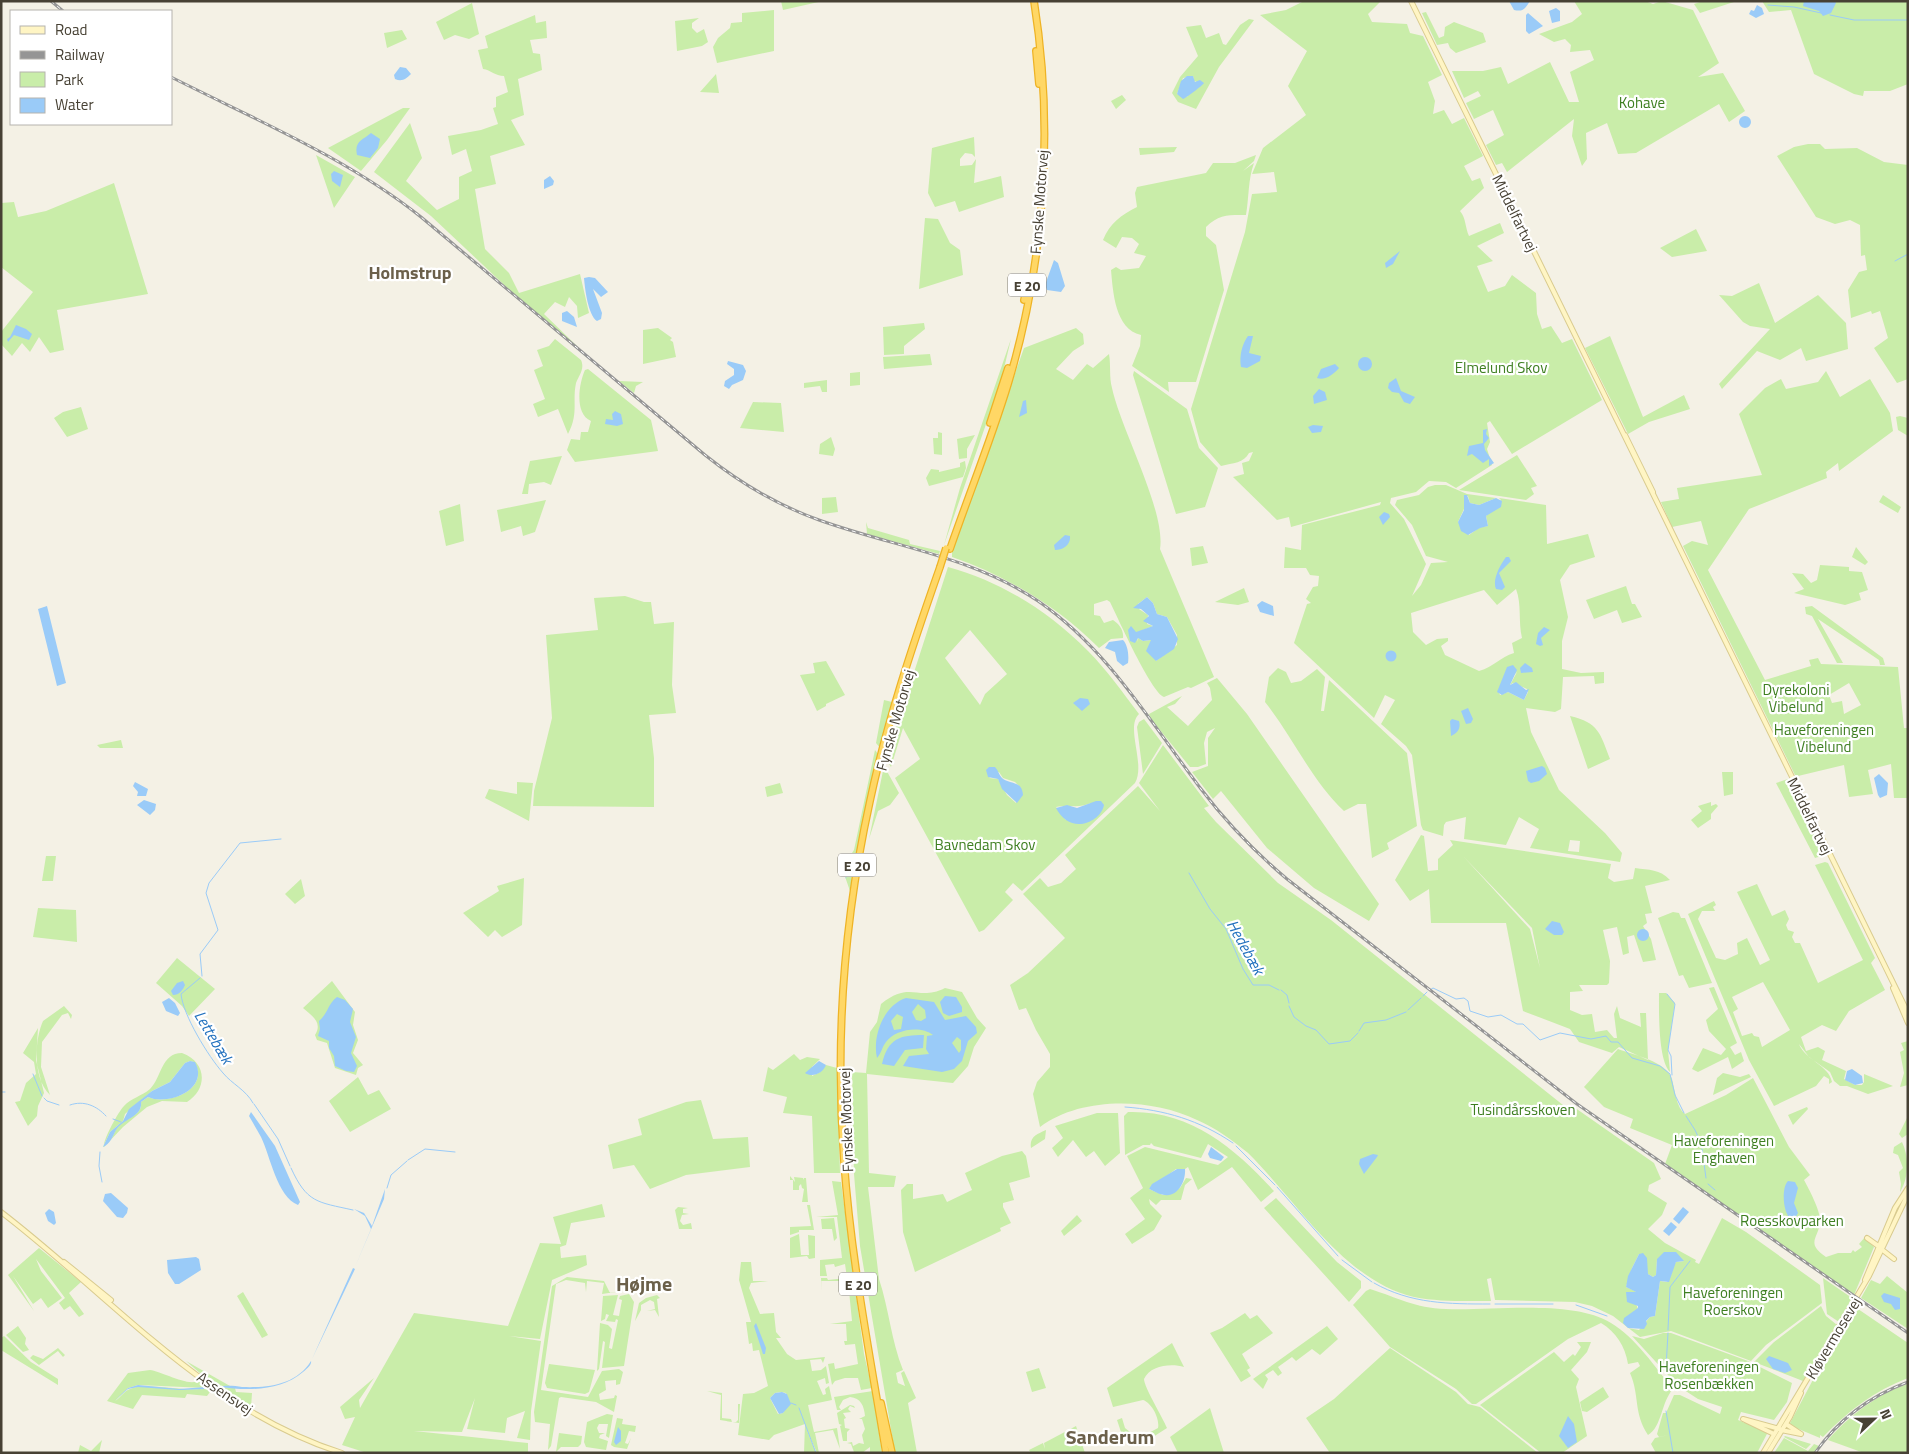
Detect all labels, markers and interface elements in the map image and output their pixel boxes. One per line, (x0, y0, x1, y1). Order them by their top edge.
legend (10, 10, 172, 125)
text: Road (55, 18, 87, 41)
text: Railway (55, 43, 105, 66)
text: Park (55, 68, 84, 91)
park label: Kohave (1619, 91, 1665, 114)
text: Water (55, 93, 94, 116)
street label: Fynske Motorvej (1024, 149, 1054, 255)
street label: Middelfartvej (1486, 170, 1544, 256)
district label: Holmstrup (368, 259, 452, 286)
road number: E 20 (1008, 274, 1046, 296)
park label: Elmelund Skov (1455, 356, 1547, 379)
street label: Fynske Motorvej (870, 667, 920, 773)
park label: Dyrekoloni Vibelund (1762, 678, 1830, 718)
park label: Haveforeningen Vibelund (1774, 718, 1874, 758)
street label: Middelfartvej (1781, 773, 1839, 859)
park label: Bavnedam Skov (935, 833, 1035, 856)
road number: E 20 (838, 854, 876, 876)
water label: Hedebæk (1221, 915, 1272, 981)
water label: Lettebæk (189, 1006, 240, 1070)
street label: Fynske Motorvej (833, 1067, 859, 1173)
park label: Tusindårsskoven (1471, 1098, 1575, 1121)
park label: Haveforeningen Enghaven (1674, 1129, 1774, 1169)
park label: Roesskovparken (1740, 1209, 1844, 1232)
district label: Højme (616, 1268, 672, 1299)
road number: E 20 (839, 1272, 877, 1296)
park label: Haveforeningen Roerskov (1683, 1281, 1783, 1321)
street label: Kløvermosevej (1799, 1292, 1867, 1384)
park label: Haveforeningen Rosenbækken (1659, 1355, 1759, 1395)
street label: Assensvej (192, 1366, 258, 1420)
north arrow (1849, 1394, 1899, 1444)
text: N (1875, 1406, 1898, 1422)
district label: Sanderum (1066, 1421, 1154, 1452)

